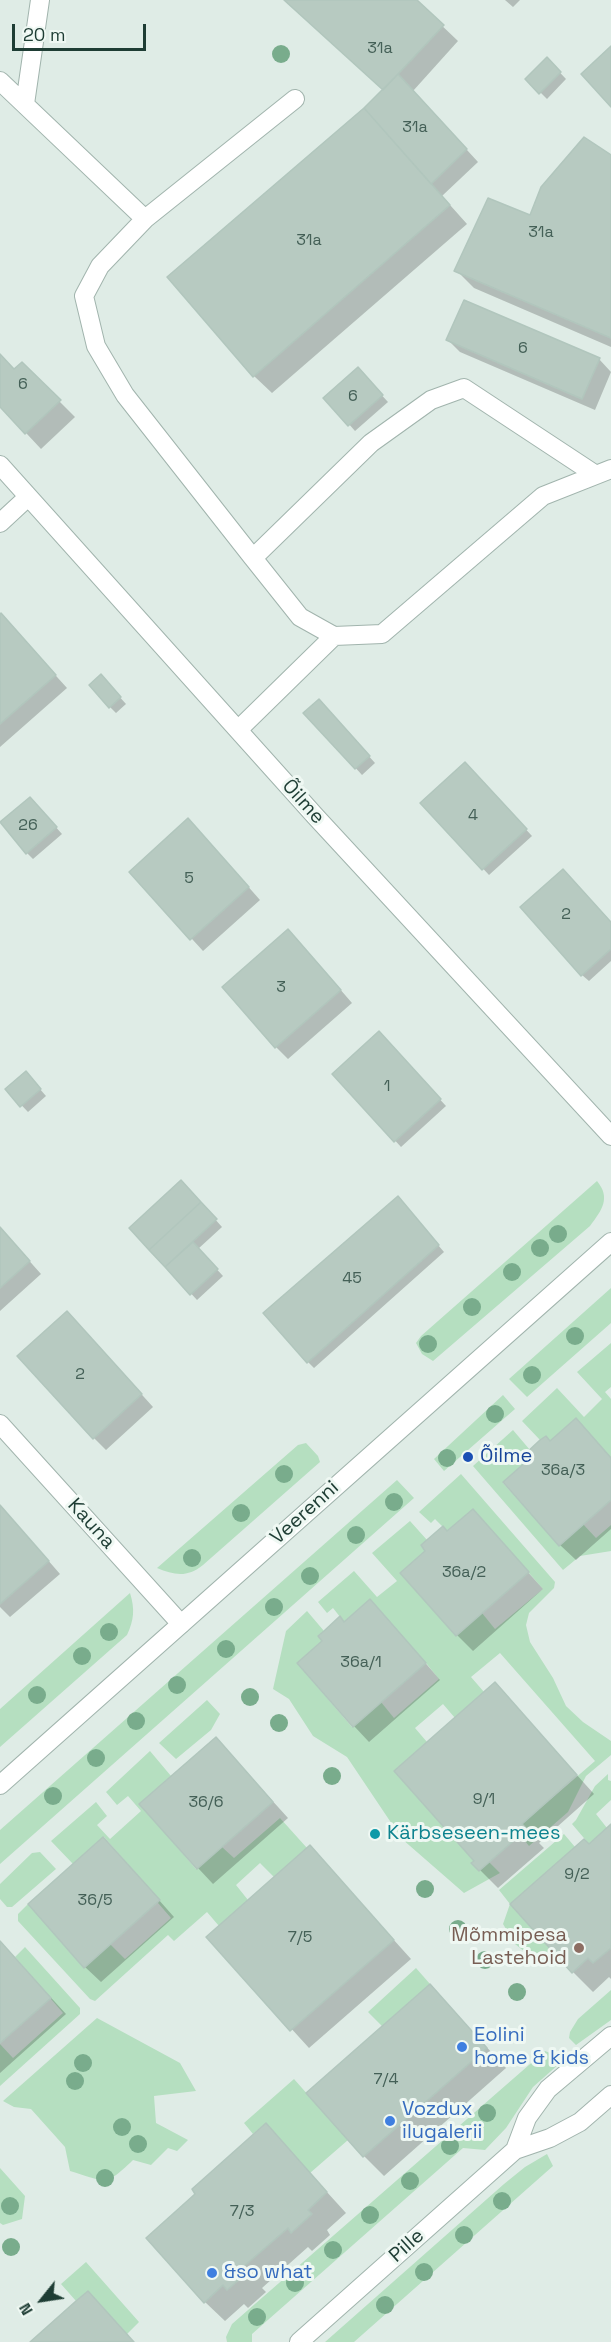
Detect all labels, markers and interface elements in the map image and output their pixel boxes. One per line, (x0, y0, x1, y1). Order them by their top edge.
scale bar (15, 12, 148, 50)
text: 20 m (23, 23, 66, 46)
house number: 31a (367, 39, 393, 59)
house number: 31a (402, 118, 428, 138)
house number: 31a (528, 223, 554, 243)
house number: 31a (296, 231, 322, 251)
house number: 6 (518, 339, 528, 359)
house number: 6 (18, 375, 28, 395)
house number: 6 (348, 387, 358, 407)
street label: Õilme (277, 775, 329, 829)
house number: 4 (468, 806, 478, 826)
house number: 26 (18, 816, 38, 836)
house number: 5 (184, 869, 194, 889)
house number: 2 (561, 905, 571, 925)
house number: 3 (276, 978, 286, 998)
house number: 1 (384, 1077, 390, 1097)
house number: 45 (342, 1269, 362, 1289)
house number: 2 (75, 1365, 85, 1385)
place label: Õilme (480, 1445, 532, 1469)
marker: Õilme (461, 1450, 475, 1464)
house number: 36a/3 (541, 1461, 585, 1481)
street label: Veerenni (266, 1476, 344, 1550)
street label: Kauna (62, 1494, 120, 1554)
house number: 36a/2 (442, 1563, 486, 1583)
house number: 36a/1 (340, 1653, 382, 1673)
house number: 9/1 (473, 1790, 495, 1810)
house number: 36/6 (188, 1793, 224, 1813)
place label: Kärbseseen-mees (387, 1822, 560, 1846)
marker: Kärbseseen-mees (368, 1827, 382, 1841)
house number: 9/2 (564, 1865, 590, 1885)
house number: 36/5 (78, 1891, 112, 1911)
place label: Mõmmipesa Lastehoid (451, 1924, 567, 1971)
house number: 7/5 (288, 1928, 312, 1948)
marker: Mõmmipesa Lastehoid (572, 1941, 586, 1955)
place label: Eolini home & kids (474, 2024, 589, 2071)
marker: Eolini home & kids (455, 2040, 469, 2054)
house number: 7/4 (374, 2070, 398, 2090)
place label: Vozdux ilugalerii (402, 2098, 482, 2145)
marker: Vozdux ilugalerii (383, 2114, 397, 2128)
house number: 7/3 (230, 2202, 254, 2222)
street label: Pille (385, 2224, 429, 2268)
place label: &so what (224, 2261, 312, 2285)
marker: &so what (205, 2266, 219, 2280)
north arrow (12, 2270, 72, 2330)
text: N (14, 2299, 38, 2319)

